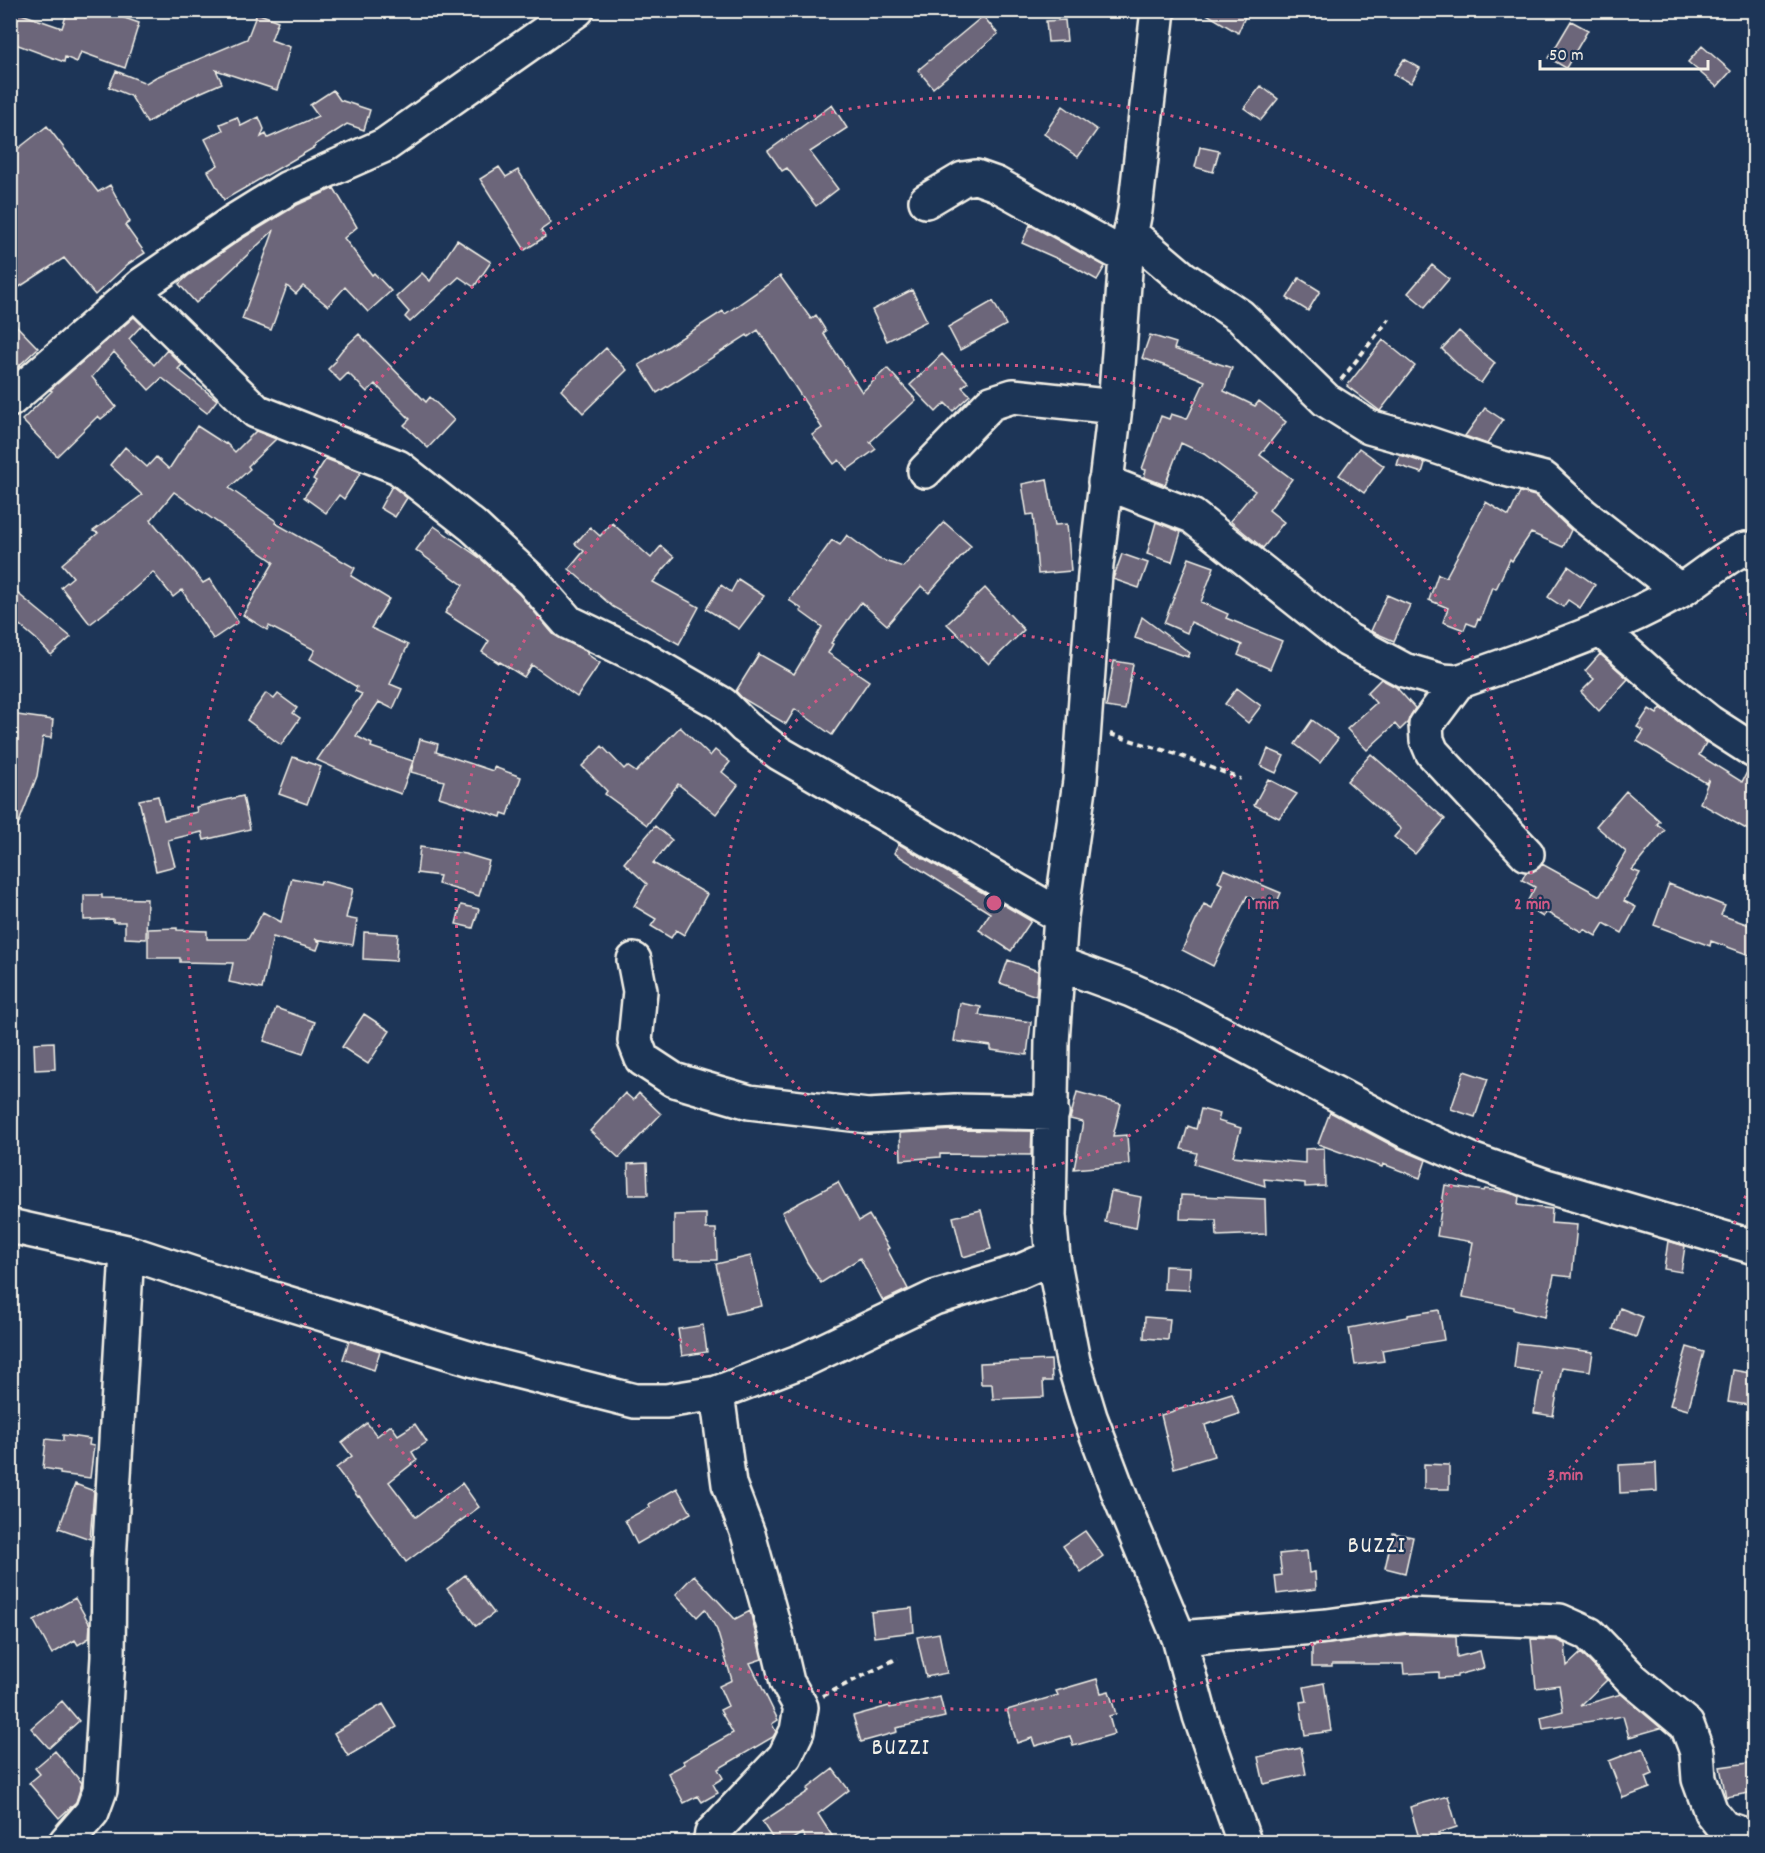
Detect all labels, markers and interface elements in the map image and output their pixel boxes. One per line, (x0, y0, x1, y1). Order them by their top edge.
scale bar (1540, 33, 1708, 71)
text: 50 m (1549, 44, 1584, 69)
centre of rings (984, 893, 1004, 913)
text: 1 min (1247, 893, 1279, 918)
text: 2 min (1514, 893, 1550, 918)
text: 3 min (1547, 1464, 1583, 1489)
district label: BUZZI (1347, 1530, 1407, 1564)
district label: BUZZI (871, 1732, 931, 1766)

